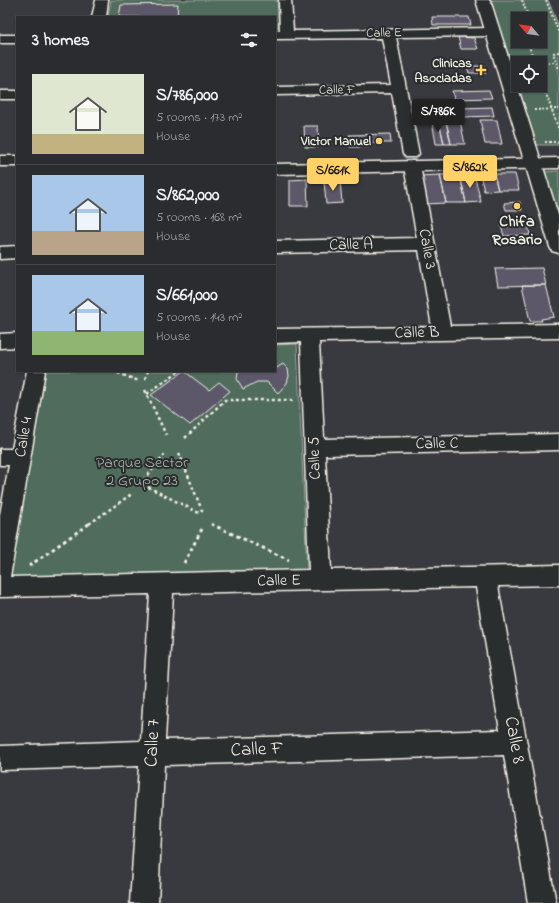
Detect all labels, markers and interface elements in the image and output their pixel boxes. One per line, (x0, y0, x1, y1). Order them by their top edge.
north arrow (511, 12, 547, 48)
map controls (511, 12, 547, 92)
street label: Calle E (366, 23, 402, 43)
text: 3 homes (32, 28, 90, 53)
icon: filters (238, 29, 260, 51)
place label: Clinicas Asociadas (415, 54, 472, 88)
button: locate (511, 56, 547, 92)
marker: Clinicas Asociadas (475, 64, 487, 76)
street label: Calle F (319, 80, 356, 100)
text: S/786,000 (156, 83, 218, 108)
icon: home (64, 90, 112, 138)
pin: S/786K (405, 99, 471, 133)
text: S/786K (421, 102, 455, 121)
text: 5 rooms · 173 m² (156, 108, 242, 127)
text: House (156, 127, 190, 146)
place label: Victor Manuel (300, 132, 371, 151)
marker: Victor Manuel (374, 136, 384, 146)
pin: S/862K (437, 155, 503, 189)
pin: S/661K (300, 158, 366, 192)
text: S/862K (452, 158, 488, 177)
text: S/661K (316, 161, 350, 180)
text: S/862,000 (156, 183, 219, 208)
icon: home (64, 191, 112, 239)
marker: Chifa Rosario (512, 201, 522, 211)
text: 5 rooms · 168 m² (156, 208, 242, 227)
place label: Chifa Rosario (491, 210, 542, 252)
text: House (156, 227, 190, 246)
street label: Calle 3 (412, 227, 442, 271)
street label: Calle A (329, 233, 373, 257)
text: S/661,000 (156, 283, 218, 308)
icon: home (64, 291, 112, 339)
text: 5 rooms · 143 m² (156, 308, 242, 327)
street label: Calle B (394, 321, 440, 345)
text: House (156, 327, 190, 346)
street label: Calle 4 (9, 415, 39, 459)
street label: Calle C (415, 432, 459, 456)
street label: Calle 5 (302, 436, 328, 480)
park label: Parque Sector 2 Grupo 23 (96, 451, 188, 493)
street label: Calle E (257, 569, 301, 593)
street label: Calle 8 (497, 714, 531, 766)
street label: Calle 7 (138, 718, 168, 768)
street label: Calle F (230, 736, 284, 764)

